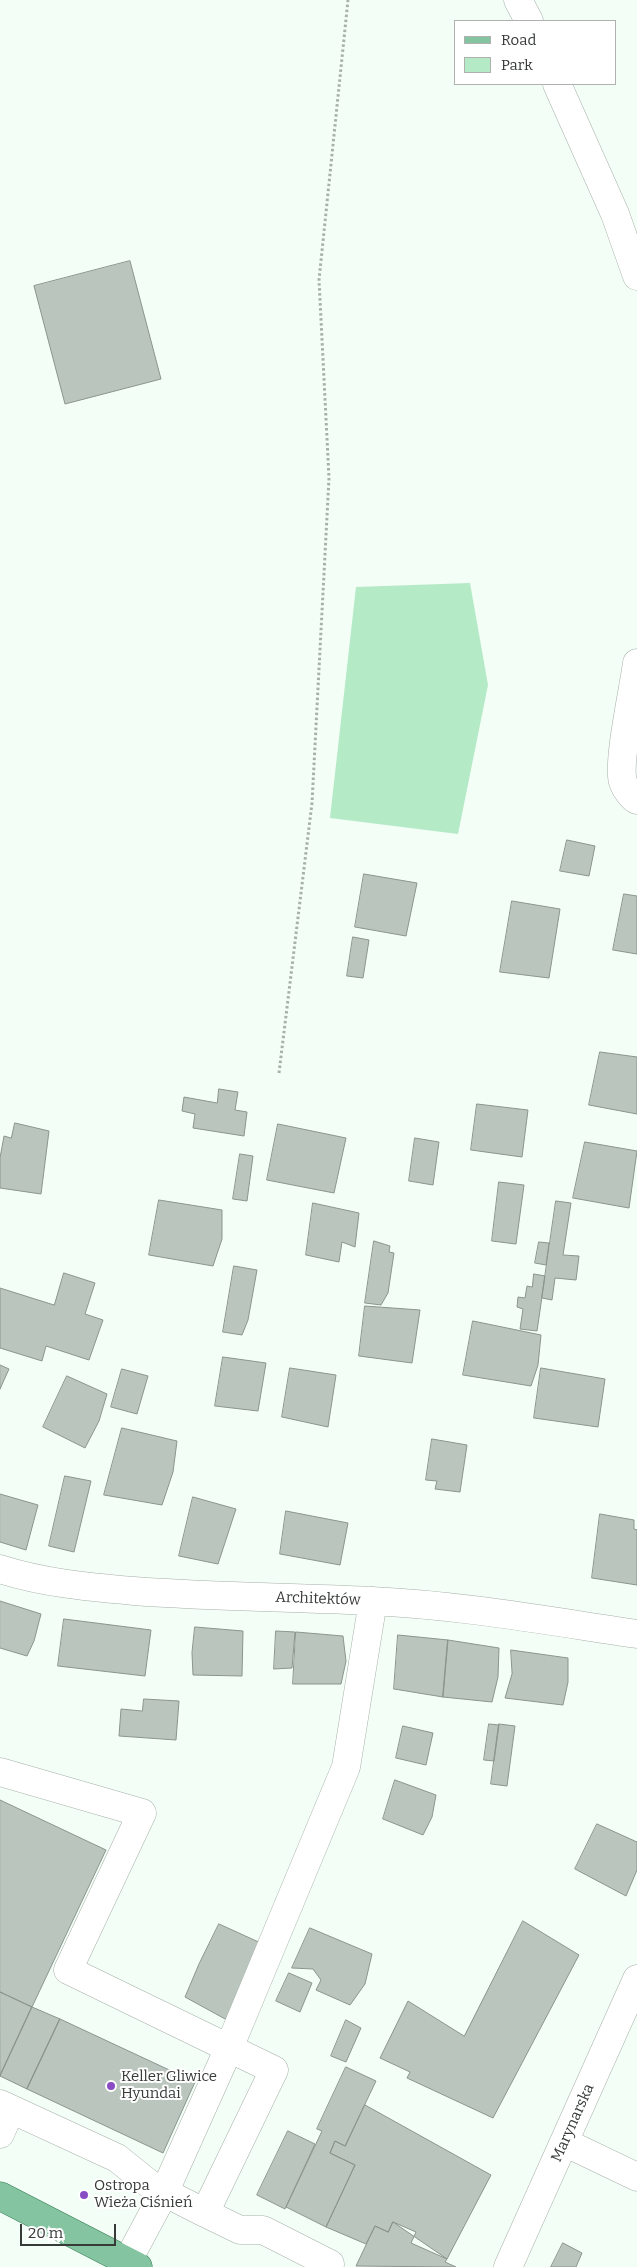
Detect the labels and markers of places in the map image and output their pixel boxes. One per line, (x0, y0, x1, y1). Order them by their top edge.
place label: Keller Gliwice Hyundai (121, 2068, 217, 2103)
marker: Keller Gliwice Hyundai (105, 2080, 117, 2092)
place label: Ostropa Wieża Ciśnień (94, 2177, 193, 2212)
marker: Ostropa Wieża Ciśnień (78, 2189, 90, 2201)

